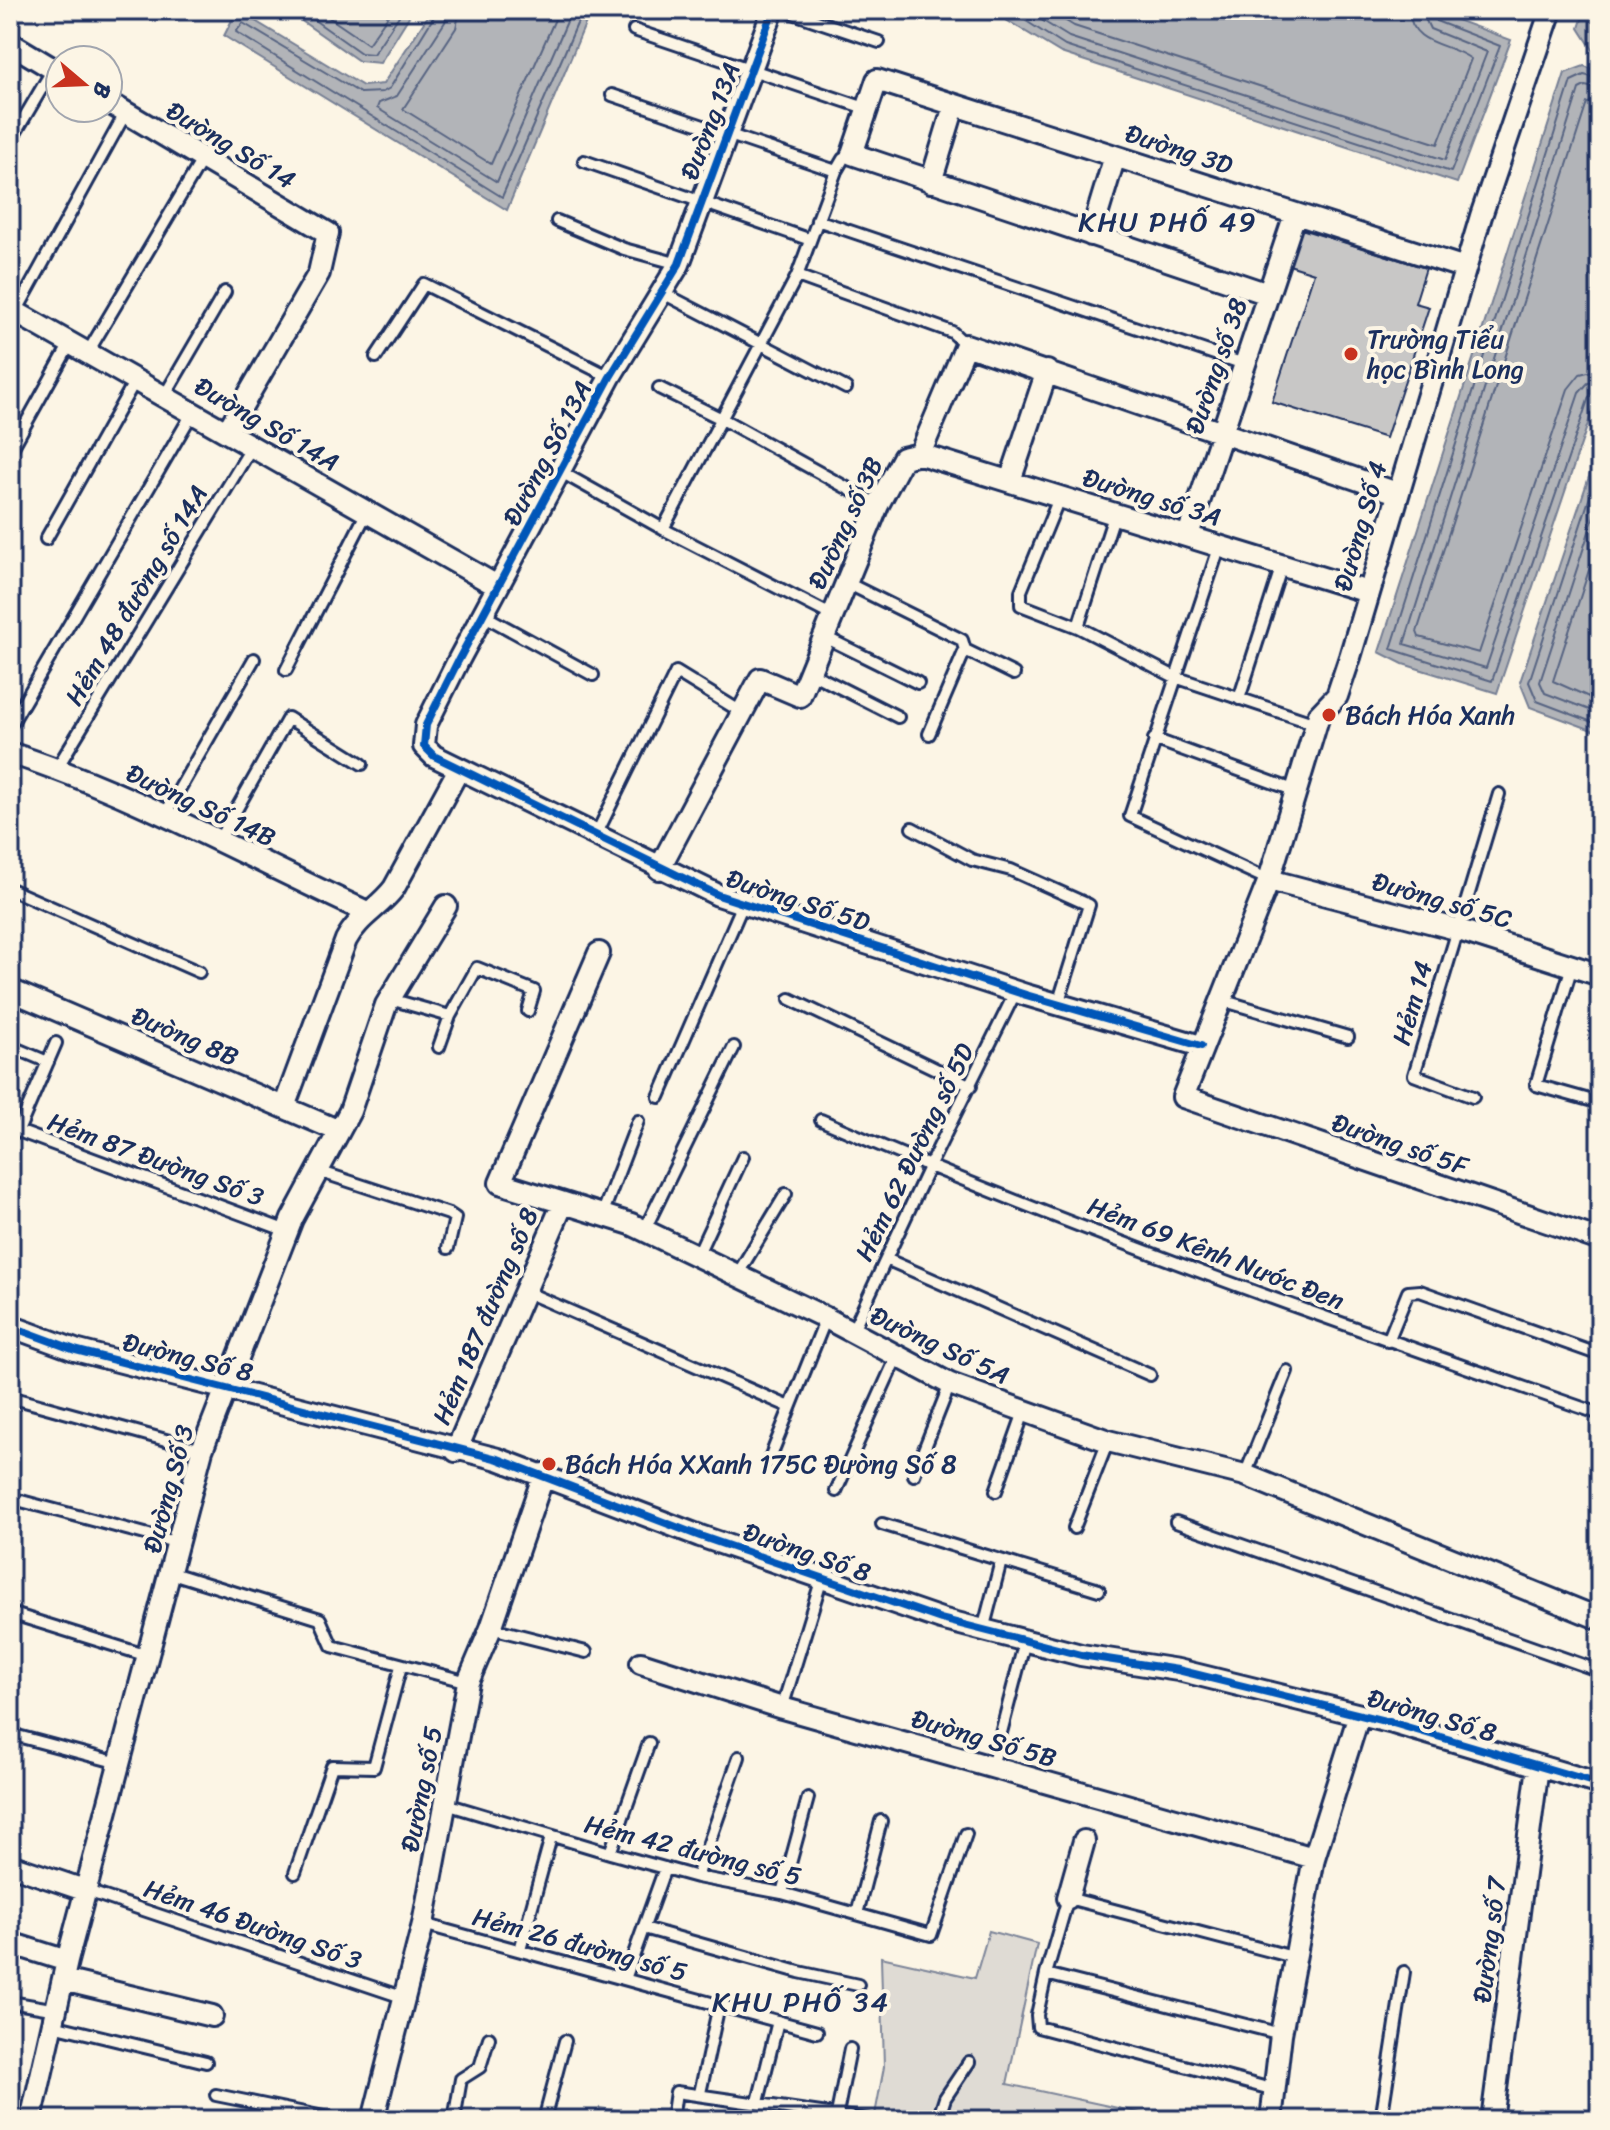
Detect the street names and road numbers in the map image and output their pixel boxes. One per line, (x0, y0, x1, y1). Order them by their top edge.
street label: Đường 13A (666, 55, 754, 187)
street label: Đường Số 14 (157, 88, 305, 202)
street label: Đường 3D (1119, 110, 1239, 188)
street label: Đường số 38 (1171, 291, 1261, 440)
street label: Đường Số 14A (185, 364, 349, 484)
street label: Đường Số 13A (489, 372, 605, 534)
street label: Đường số 3B (794, 449, 896, 597)
street label: Đường số 3A (1077, 454, 1227, 540)
street label: Đường Số 4 (1319, 455, 1401, 597)
street label: Hẻm 48 đường số 14A (52, 475, 220, 715)
street label: Đường Số 14B (118, 750, 284, 860)
street label: Đường Số 5D (720, 855, 876, 945)
street label: Đường số 5C (1367, 858, 1517, 942)
street label: Hẻm 14 (1378, 955, 1446, 1051)
street label: Đường 8B (124, 993, 246, 1079)
street label: Hẻm 62 Đường số 5D (841, 1035, 987, 1269)
street label: Hẻm 87 Đường Số 3 (41, 1099, 271, 1219)
street label: Đường số 5F (1326, 1099, 1476, 1189)
street label: Hẻm 69 Kênh Nước Đen (1081, 1183, 1351, 1323)
street label: Hẻm 187 đường số 8 (418, 1200, 552, 1432)
street label: Đường Số 5A (862, 1292, 1018, 1398)
street label: Đường Số 8 (118, 1319, 258, 1395)
street label: Đường Số 3 (129, 1420, 207, 1558)
street label: Đường Số 8 (737, 1509, 878, 1595)
street label: Đường Số 8 (1362, 1675, 1503, 1756)
street label: Đường Số 5B (906, 1695, 1062, 1781)
street label: Đường số 5 (386, 1722, 456, 1856)
street label: Hẻm 42 đường số 5 (580, 1801, 806, 1899)
street label: Hẻm 46 Đường Số 3 (138, 1865, 368, 1983)
street label: Đường số 7 (1458, 1872, 1520, 2006)
street label: Hẻm 26 đường số 5 (467, 1893, 693, 1995)

